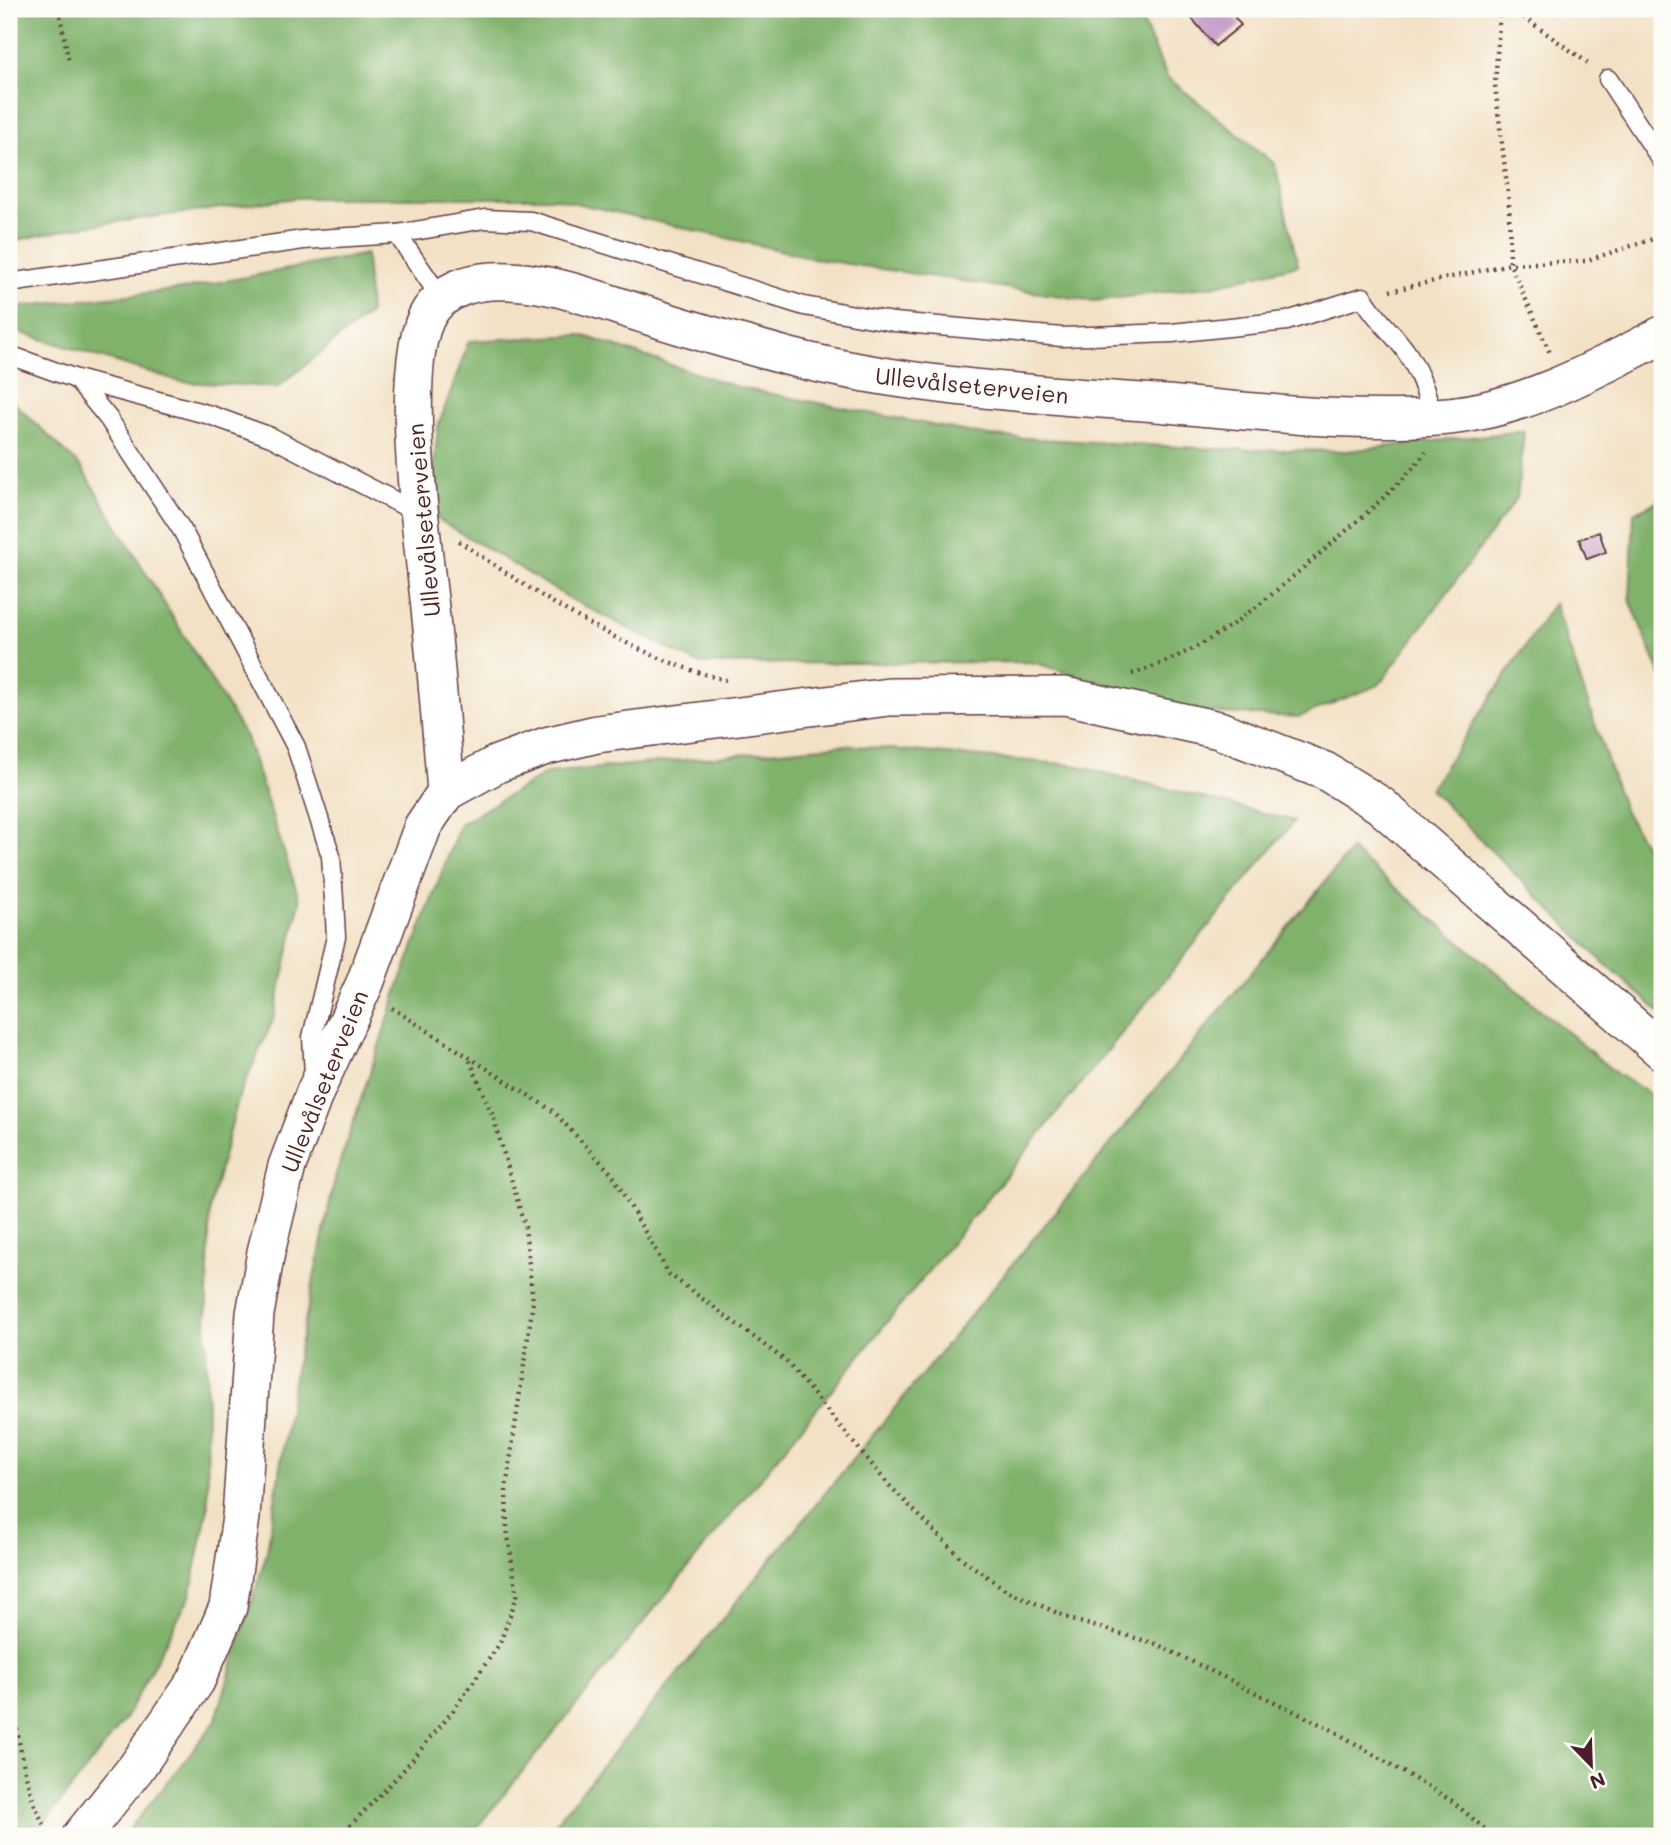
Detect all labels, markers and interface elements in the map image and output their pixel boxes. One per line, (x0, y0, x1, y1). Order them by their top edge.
street label: Ullevålseterveien (874, 360, 1070, 410)
street label: Ullevålseterveien (400, 422, 446, 618)
street label: Ullevålseterveien (274, 985, 374, 1177)
north arrow (1556, 1730, 1626, 1800)
text: N (1586, 1767, 1609, 1795)

